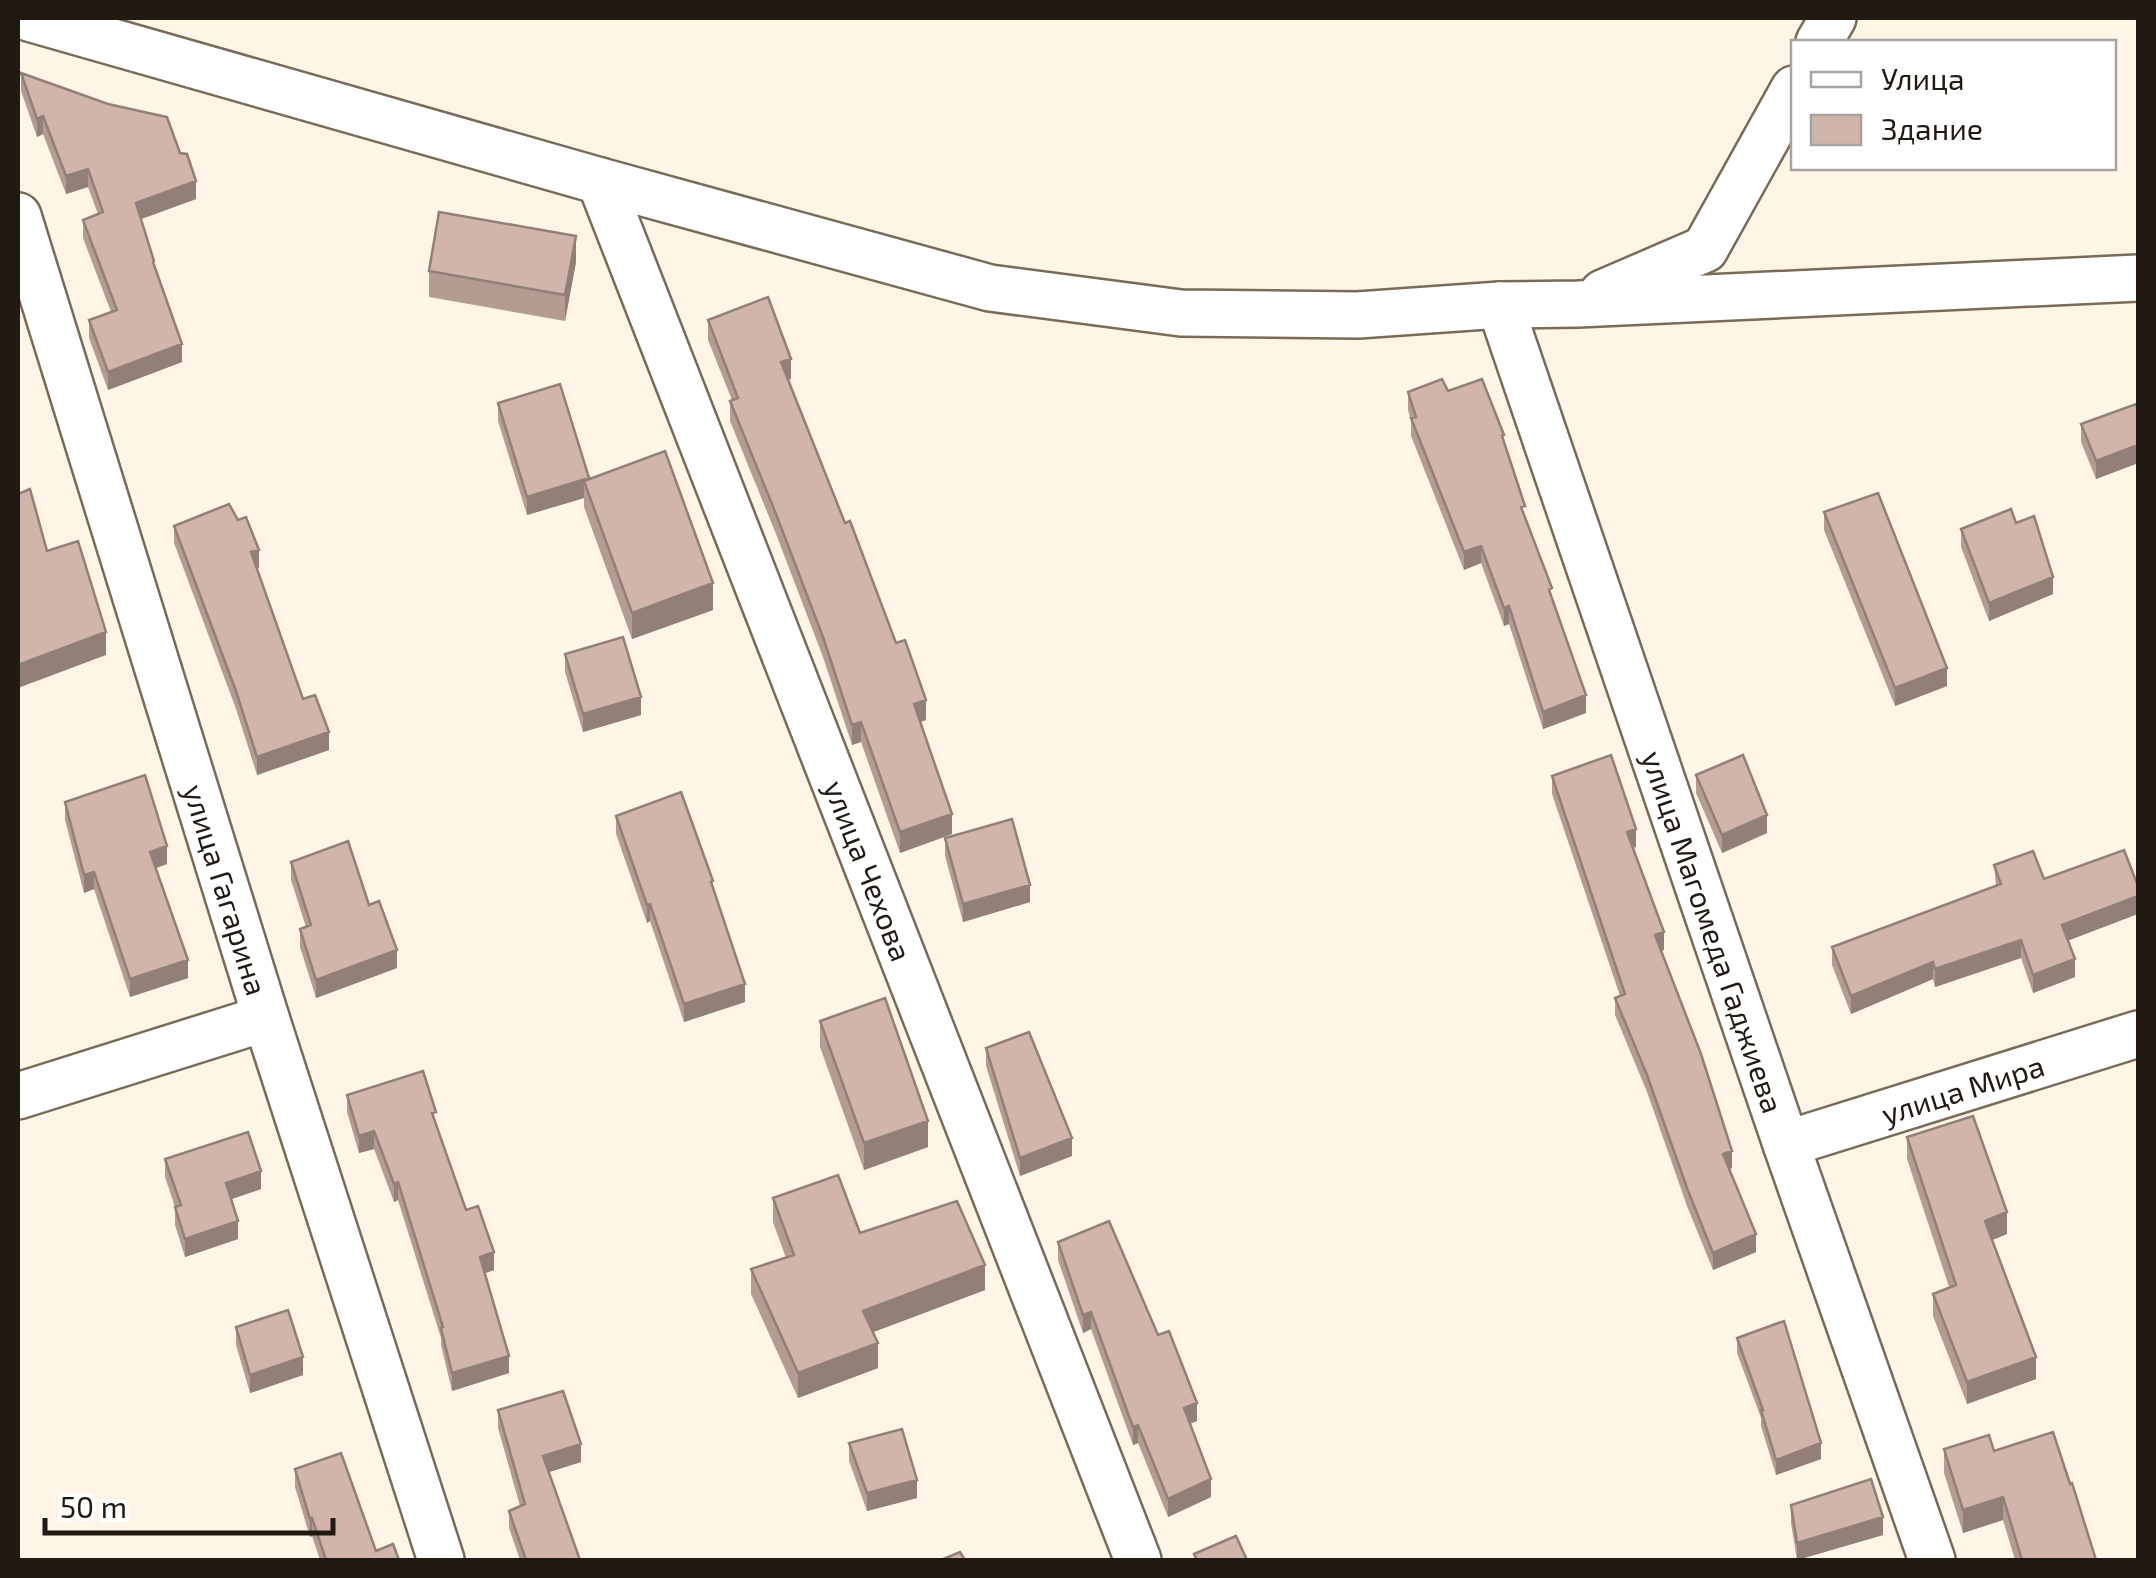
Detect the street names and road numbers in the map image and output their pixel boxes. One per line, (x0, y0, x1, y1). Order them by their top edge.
street label: улица Магомеда Гаджиева (1634, 746, 1792, 1117)
street label: улица Чехова (817, 775, 920, 966)
street label: улица Гагарина (176, 780, 276, 999)
street label: улица Мира (1877, 1047, 2048, 1132)

